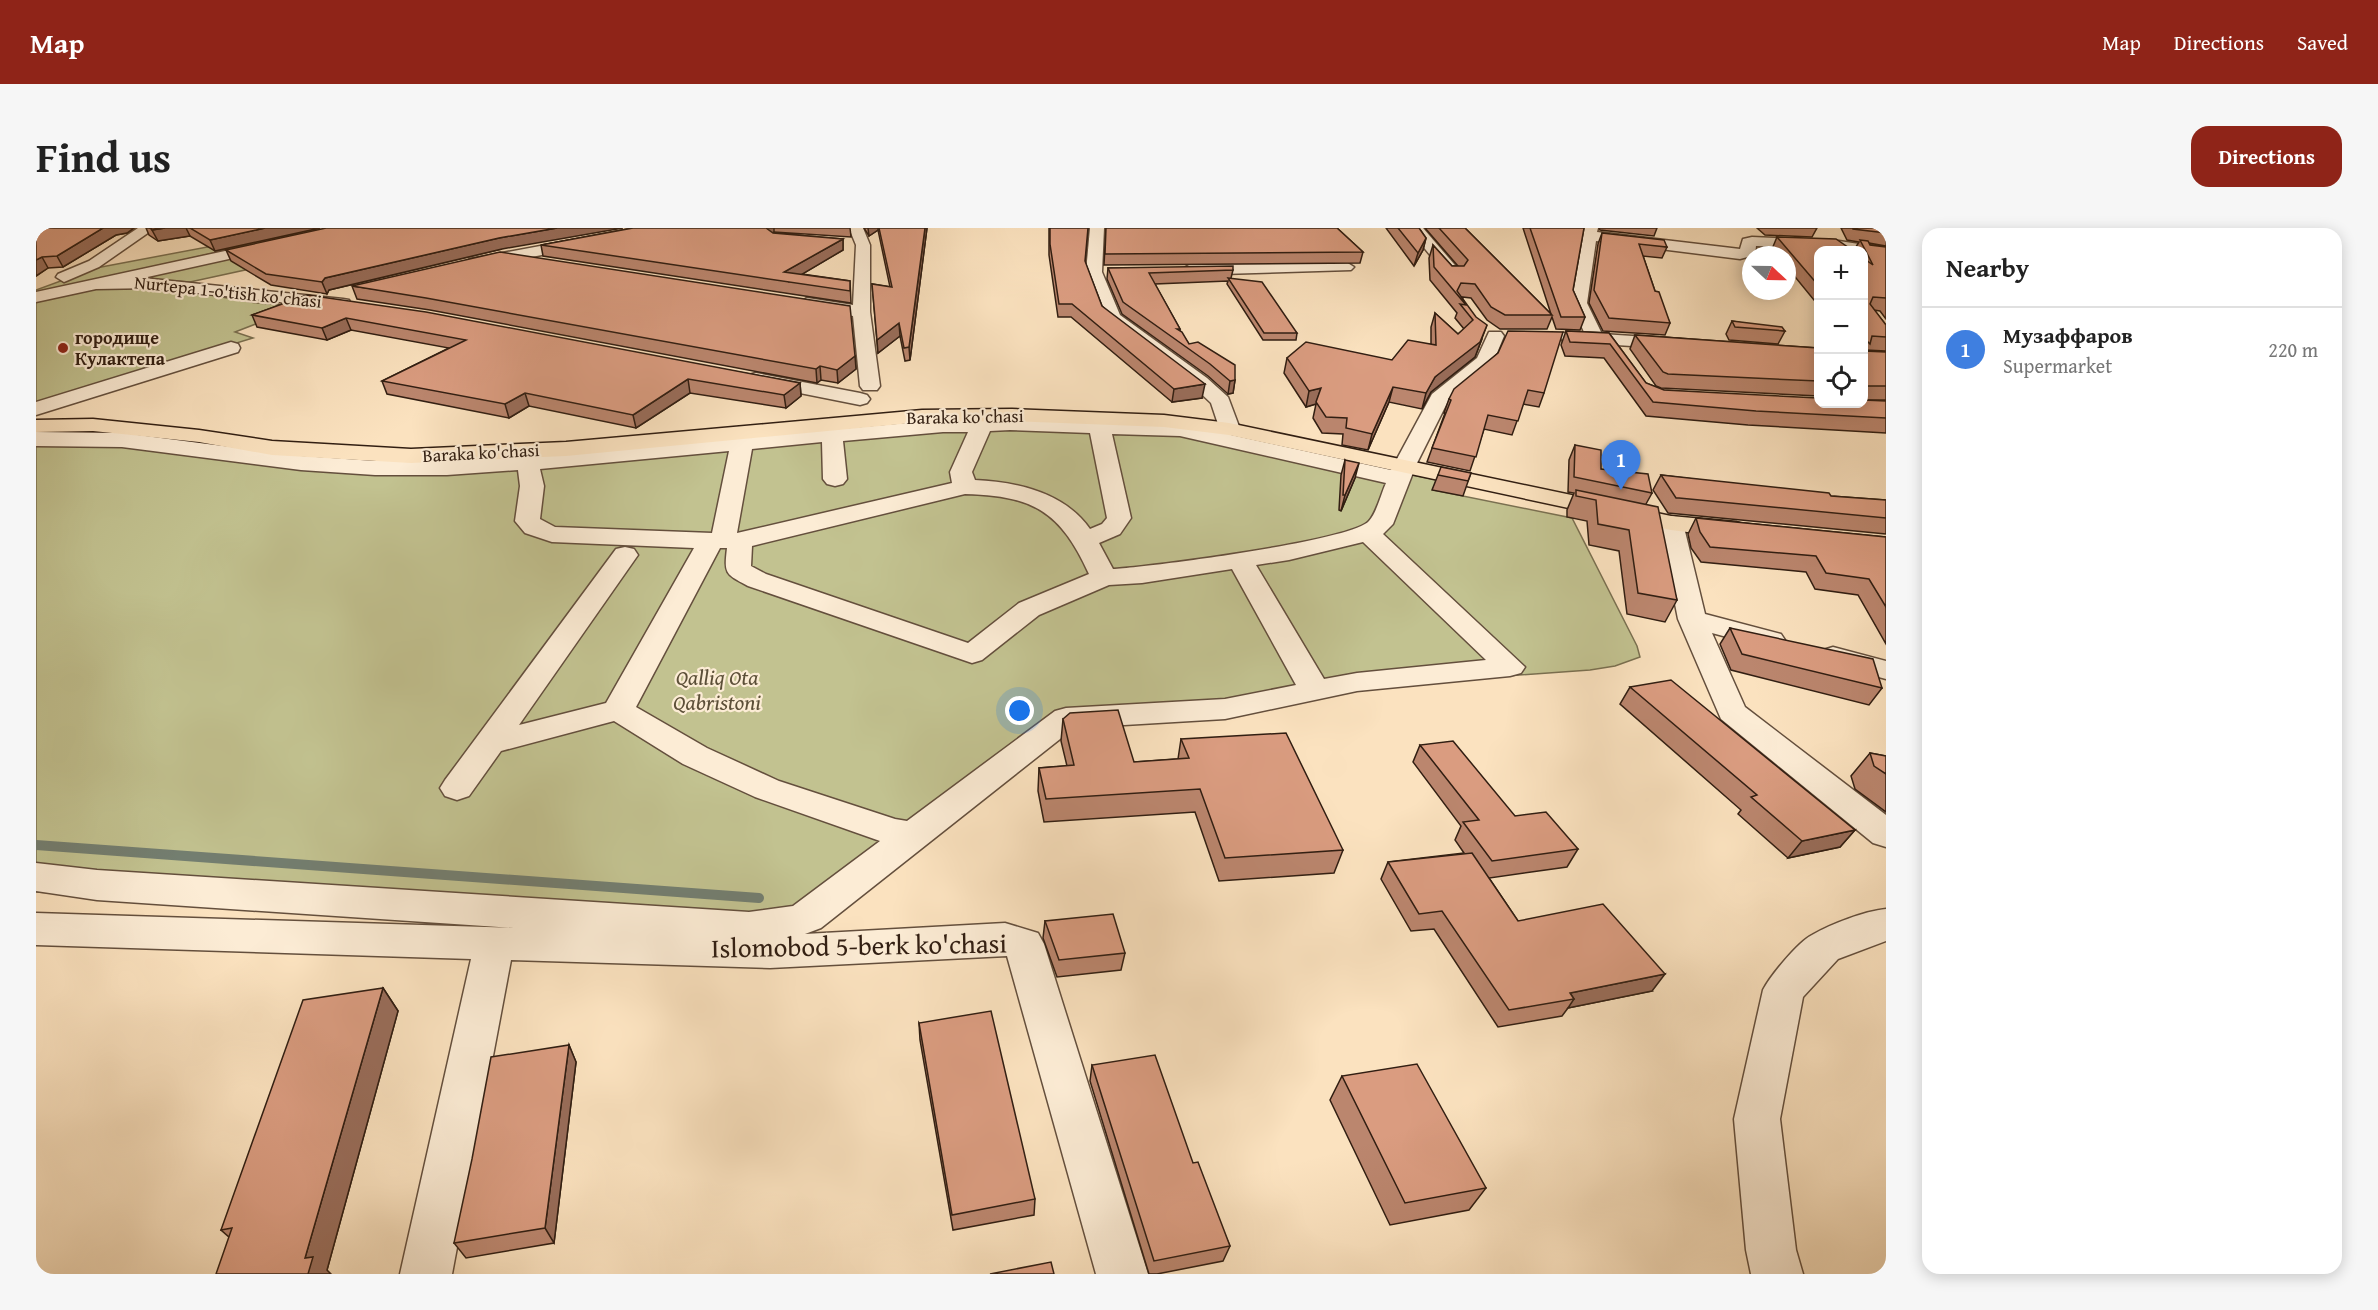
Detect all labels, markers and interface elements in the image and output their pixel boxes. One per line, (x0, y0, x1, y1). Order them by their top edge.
text: Map (30, 22, 84, 63)
text: Map (2102, 27, 2141, 58)
text: Directions (2174, 27, 2264, 58)
text: Saved (2297, 27, 2348, 58)
text: Find us (36, 126, 171, 187)
button: Directions (2191, 126, 2342, 187)
north arrow (1742, 246, 1796, 300)
map controls (1814, 246, 1868, 408)
button: + (1814, 246, 1868, 300)
text: Nearby (1946, 248, 2029, 287)
street label: Nurtepa 1-o'tish ko'chasi (133, 268, 323, 315)
button: − (1814, 300, 1868, 354)
text: Музаффаров (2003, 319, 2133, 351)
place label: городище Кулактепа (75, 324, 166, 372)
text: 1 (1960, 335, 1971, 364)
text: 220 m (2268, 335, 2318, 364)
marker: городище Кулактепа (56, 341, 70, 355)
text: Supermarket (2003, 351, 2112, 380)
button: locate (1814, 354, 1868, 408)
street label: Baraka ko'chasi (906, 402, 1024, 431)
street label: Baraka ko'chasi (422, 436, 540, 469)
pin: 1 (1602, 440, 1640, 490)
park label: Qalliq Ota Qabristoni (673, 661, 761, 718)
your location (1005, 696, 1034, 725)
street label: Islomobod 5-berk ko'chasi (711, 922, 1007, 968)

